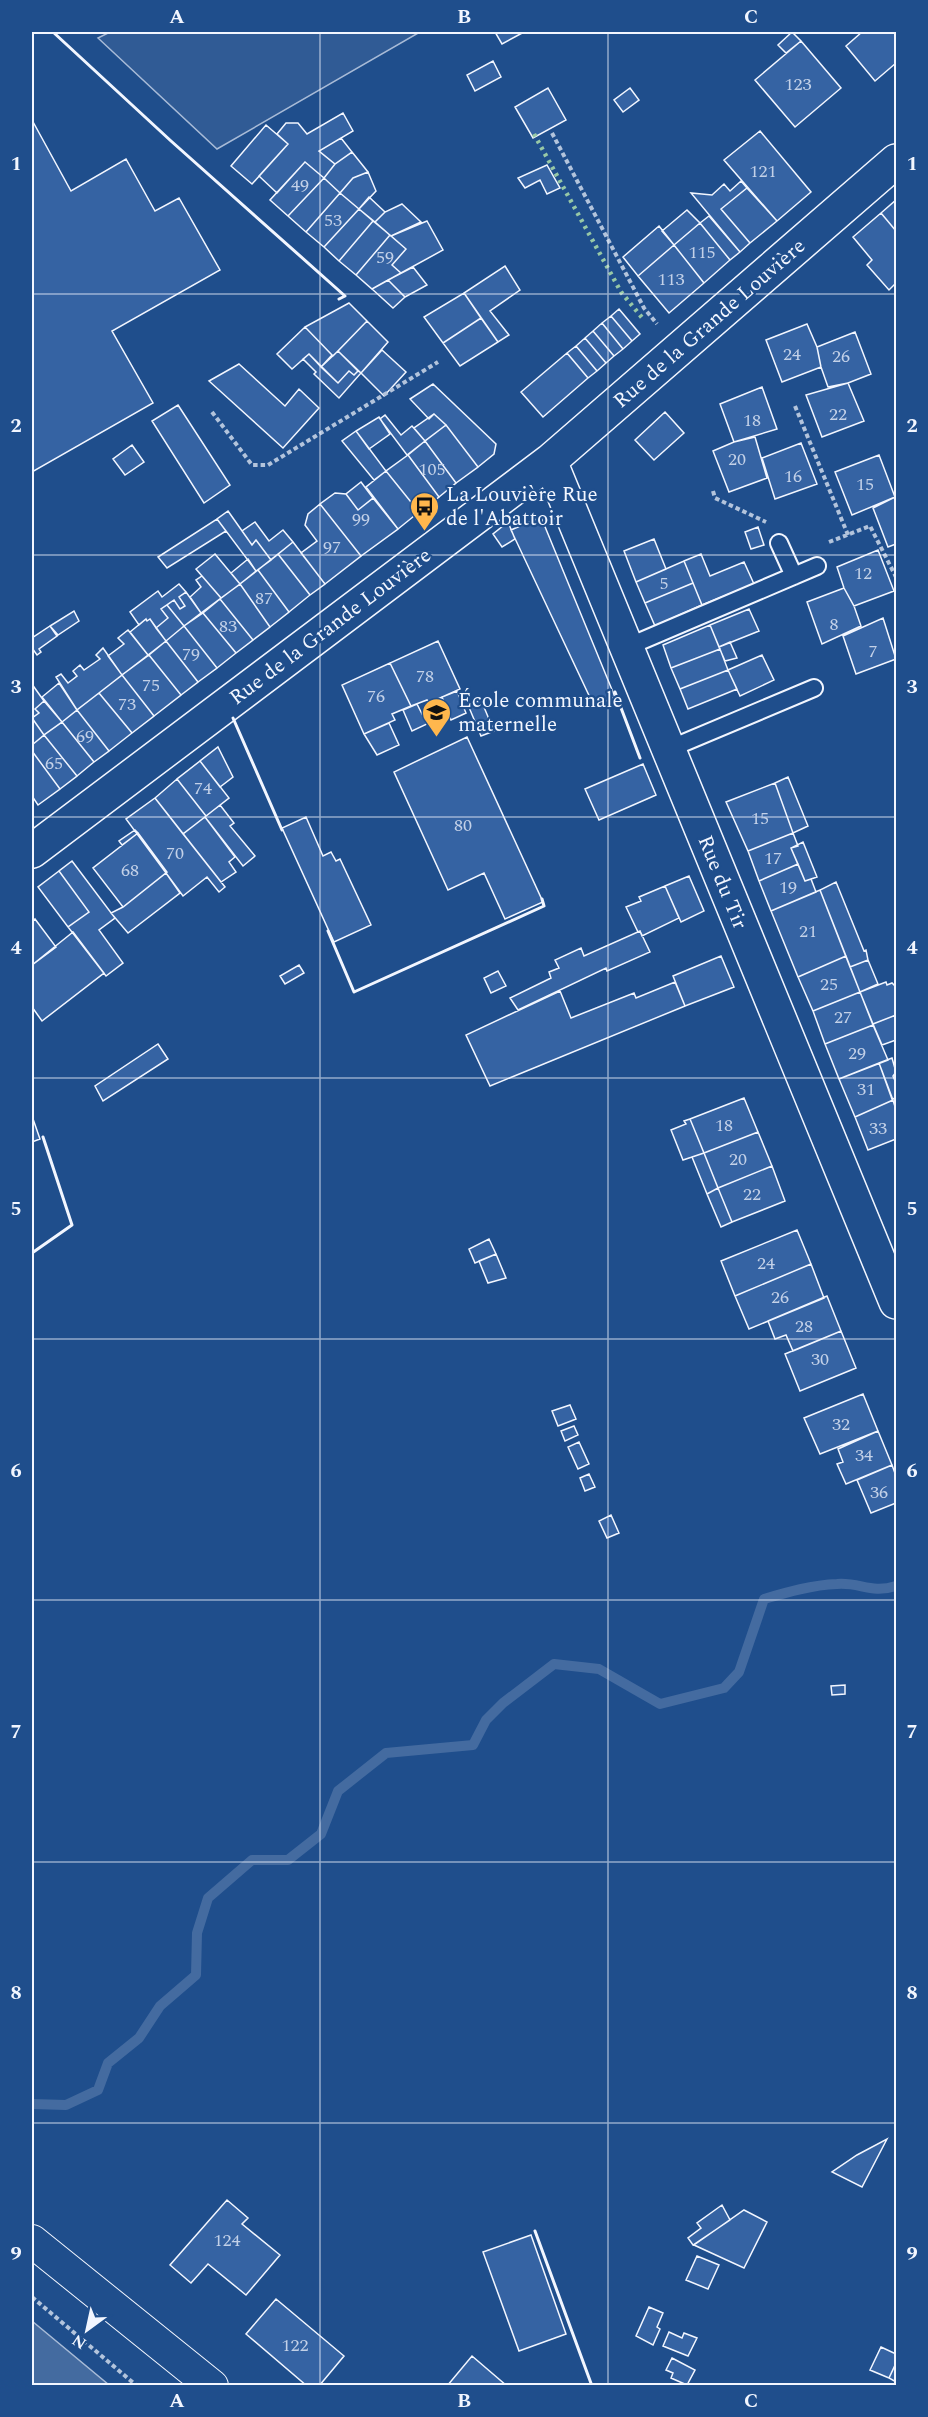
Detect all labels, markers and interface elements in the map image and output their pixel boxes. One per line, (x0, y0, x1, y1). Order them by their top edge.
text: A (169, 2, 185, 32)
text: B (457, 2, 471, 32)
text: C (744, 2, 758, 32)
house number: 123 (785, 71, 812, 98)
text: 1 (10, 149, 22, 179)
text: 1 (906, 149, 918, 179)
house number: 121 (750, 158, 777, 185)
house number: 49 (291, 172, 309, 199)
house number: 53 (324, 207, 342, 234)
street label: Rue de la Grande Louvière (606, 231, 813, 417)
house number: 115 (689, 239, 716, 266)
house number: 59 (376, 244, 394, 271)
house number: 113 (658, 266, 685, 293)
house number: 24 (783, 341, 801, 368)
house number: 26 (832, 343, 850, 370)
house number: 22 (829, 401, 847, 428)
house number: 18 (743, 407, 761, 434)
text: 2 (10, 411, 22, 441)
text: 2 (906, 411, 918, 441)
house number: 20 (728, 446, 746, 473)
house number: 105 (419, 456, 446, 483)
house number: 16 (784, 463, 802, 490)
house number: 15 (856, 471, 874, 498)
place label: La Louvière Rue de l'Abattoir (446, 479, 598, 535)
bus stop icon: La Louvière Rue de l'Abattoir (409, 490, 441, 532)
house number: 99 (352, 506, 370, 533)
house number: 97 (323, 534, 341, 561)
street label: Rue de la Grande Louvière (223, 540, 438, 714)
house number: 12 (854, 560, 872, 587)
house number: 5 (660, 570, 669, 597)
house number: 87 (255, 585, 273, 612)
house number: 8 (830, 611, 839, 638)
house number: 83 (219, 613, 237, 640)
house number: 7 (869, 638, 878, 665)
house number: 79 (182, 641, 200, 668)
house number: 78 (416, 663, 434, 690)
text: 3 (10, 672, 22, 702)
house number: 75 (142, 672, 160, 699)
text: 3 (906, 672, 918, 702)
house number: 76 (367, 683, 385, 710)
place label: École communale maternelle (458, 685, 623, 741)
house number: 73 (118, 691, 136, 718)
school or university icon: École communale maternelle (421, 696, 453, 738)
house number: 69 (76, 723, 94, 750)
house number: 65 (45, 750, 63, 777)
house number: 74 (194, 775, 212, 802)
house number: 15 (751, 805, 769, 832)
house number: 80 (454, 812, 472, 839)
street label: Rue du Tir (689, 831, 755, 934)
house number: 70 (166, 840, 184, 867)
house number: 17 (764, 845, 782, 872)
house number: 68 (121, 857, 139, 884)
house number: 19 (779, 874, 797, 901)
house number: 21 (799, 918, 817, 945)
text: 4 (10, 933, 22, 963)
text: 4 (906, 933, 918, 963)
house number: 25 (820, 971, 838, 998)
house number: 27 (834, 1004, 852, 1031)
house number: 29 (848, 1040, 866, 1067)
house number: 31 (857, 1076, 875, 1103)
house number: 18 (715, 1112, 733, 1139)
house number: 33 (869, 1115, 887, 1142)
house number: 20 (729, 1146, 747, 1173)
house number: 22 (743, 1181, 761, 1208)
text: 5 (10, 1194, 22, 1224)
text: 5 (906, 1194, 918, 1224)
house number: 24 (757, 1250, 775, 1277)
house number: 26 (771, 1284, 789, 1311)
house number: 28 (795, 1313, 813, 1340)
house number: 30 (811, 1346, 829, 1373)
house number: 32 (832, 1411, 850, 1438)
house number: 34 (855, 1442, 873, 1469)
text: 6 (10, 1456, 22, 1486)
text: 6 (906, 1456, 918, 1486)
house number: 36 (870, 1479, 888, 1506)
text: 7 (10, 1717, 22, 1747)
text: 7 (906, 1717, 918, 1747)
text: 8 (10, 1978, 22, 2008)
text: 8 (906, 1978, 918, 2008)
house number: 124 (214, 2227, 241, 2254)
text: 9 (10, 2239, 22, 2269)
text: 9 (906, 2239, 918, 2269)
north arrow (57, 2300, 117, 2360)
text: N (67, 2328, 91, 2355)
house number: 122 (282, 2332, 309, 2359)
text: A (169, 2386, 185, 2416)
text: B (457, 2386, 471, 2416)
text: C (744, 2386, 758, 2416)

